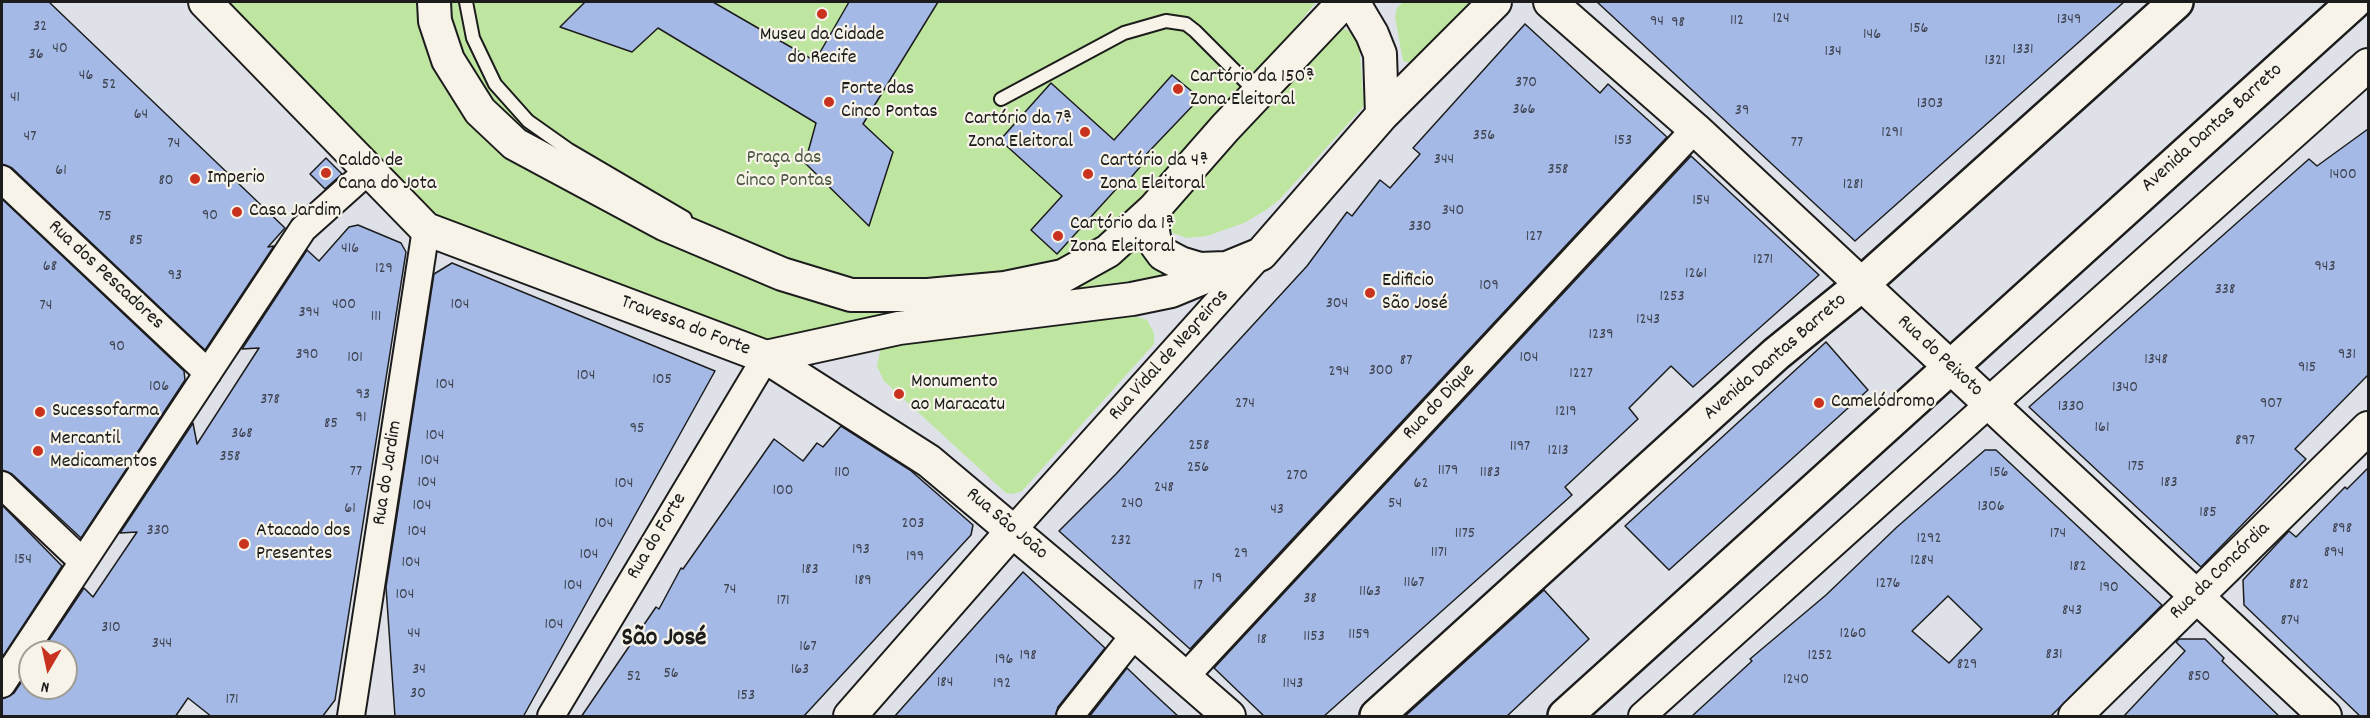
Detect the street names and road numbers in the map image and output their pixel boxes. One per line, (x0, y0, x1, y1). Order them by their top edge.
street label: Avenida Dantas Barreto (2137, 59, 2289, 199)
street label: Rua dos Pescadores (42, 216, 168, 336)
street label: Rua Vidal de Negreiros (1105, 285, 1235, 427)
street label: Avenida Dantas Barreto (1700, 289, 1852, 427)
street label: Travessa do Forte (617, 291, 753, 363)
street label: Rua do Peixoto (1891, 311, 1987, 403)
street label: Rua do Dique (1399, 360, 1481, 446)
street label: Rua do Jardim (369, 419, 409, 527)
street label: Rua São João (960, 484, 1052, 566)
street label: Rua do Forte (623, 489, 693, 585)
street label: Rua da Concórdia (2166, 518, 2276, 626)

